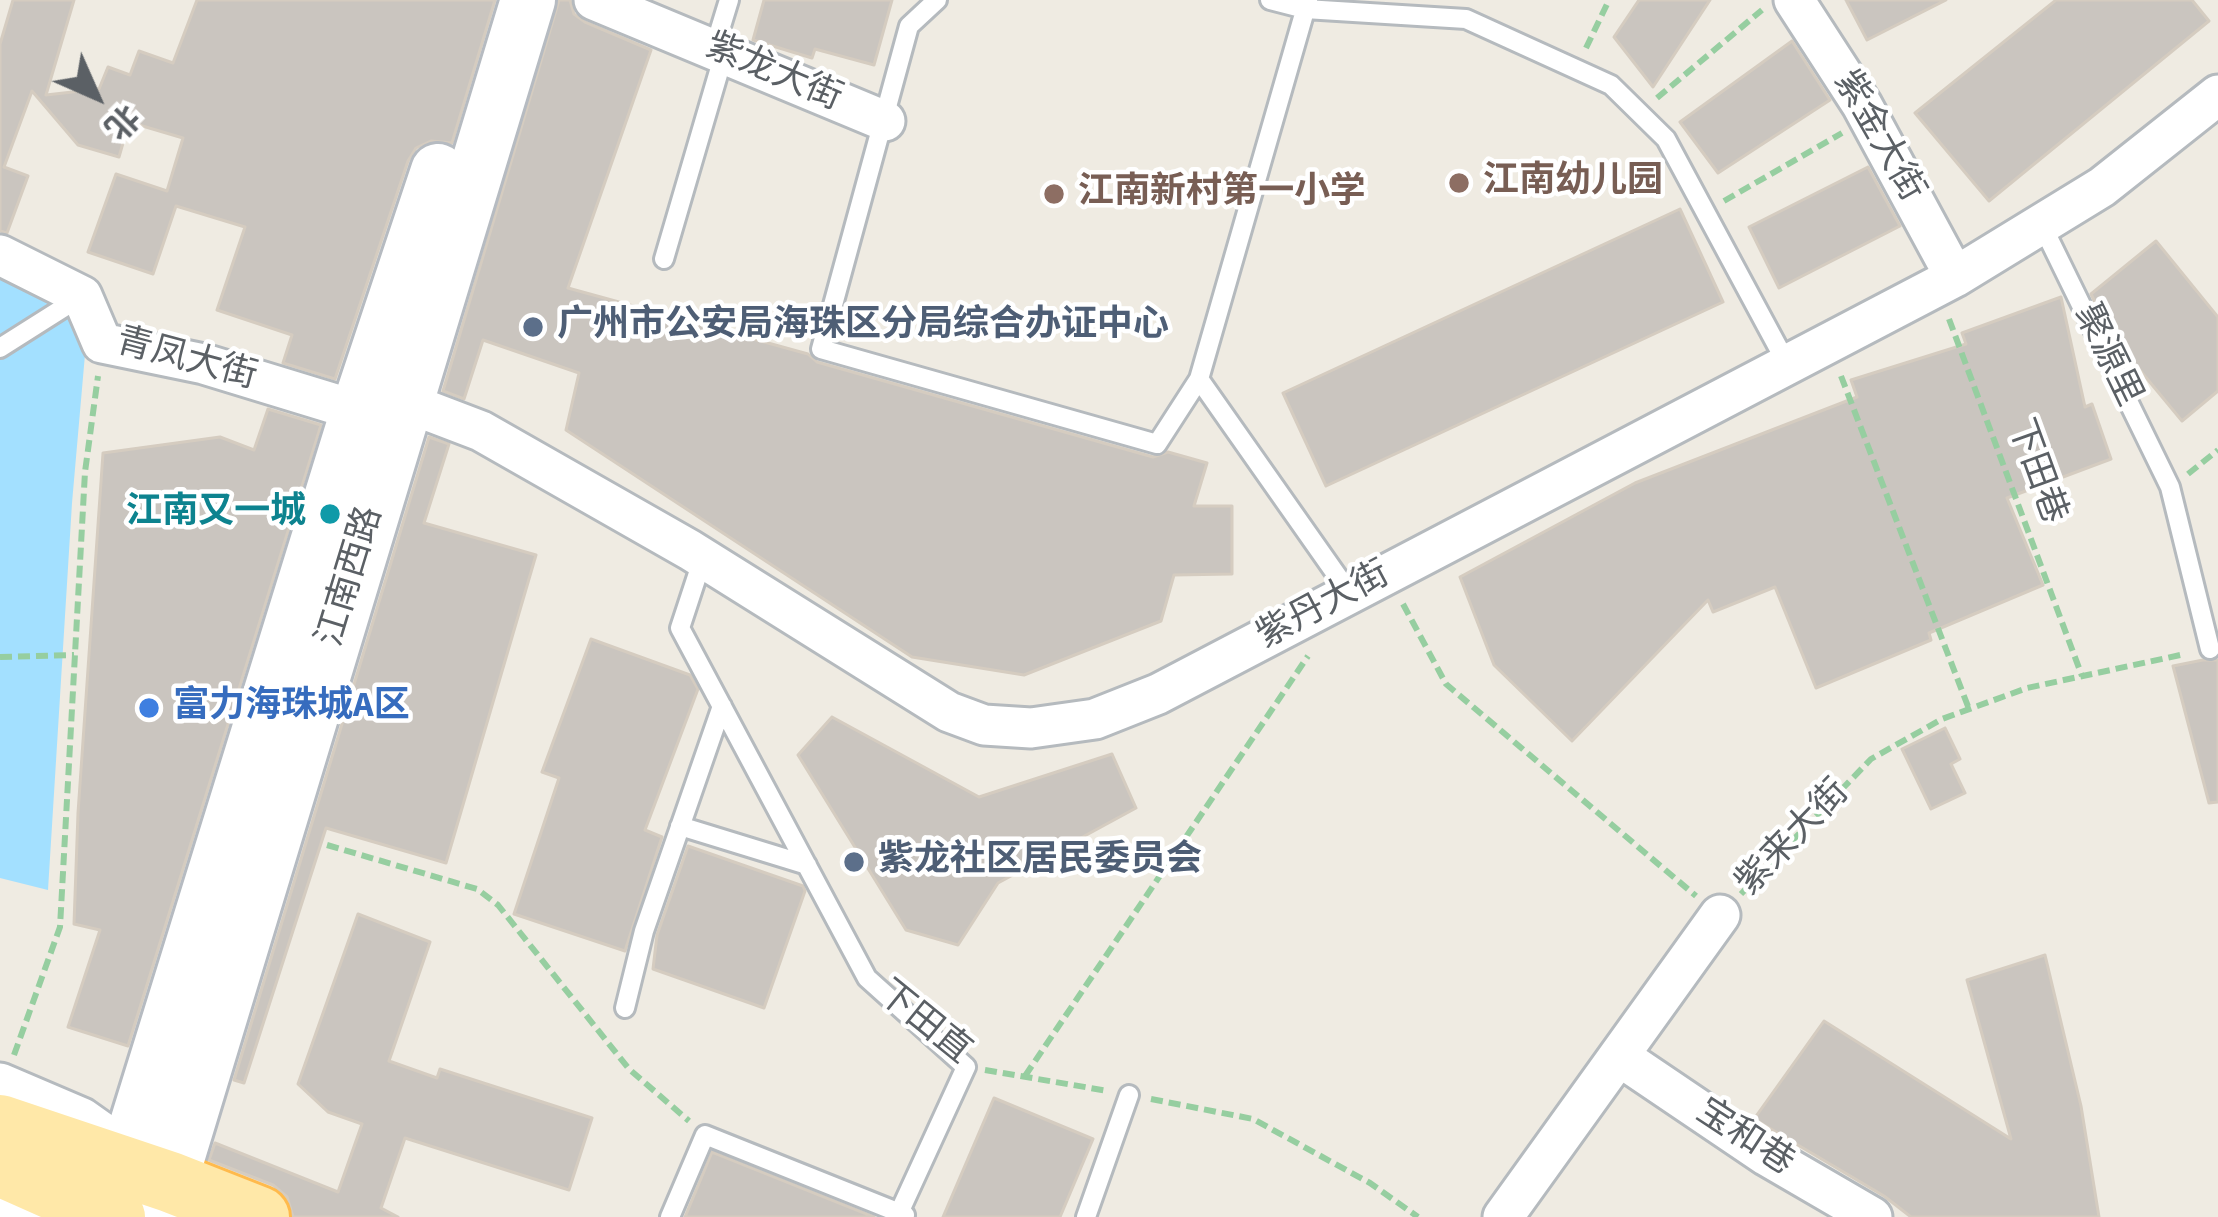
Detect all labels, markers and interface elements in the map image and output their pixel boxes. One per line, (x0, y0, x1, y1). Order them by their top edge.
street label: 紫龙大街 (698, 26, 848, 122)
north arrow (36, 36, 156, 156)
street label: 紫金大街 (1822, 64, 1932, 210)
text: 北 (94, 94, 150, 150)
place label: 江南幼儿园 (1483, 161, 1663, 205)
marker: 江南幼儿园 (1446, 170, 1472, 196)
place label: 江南新村第一小学 (1078, 172, 1366, 216)
marker: 江南新村第一小学 (1041, 181, 1067, 207)
street label: 聚源里 (2063, 298, 2149, 414)
place label: 广州市公安局海珠区分局综合办证中心 (557, 305, 1169, 349)
marker: 广州市公安局海珠区分局综合办证中心 (520, 314, 546, 340)
street label: 青凤大街 (111, 322, 261, 400)
street label: 下田巷 (1996, 414, 2074, 530)
place label: 江南又一城 (126, 492, 306, 536)
marker: 江南又一城 (317, 501, 343, 527)
street label: 江南西路 (310, 502, 394, 652)
street label: 紫丹大街 (1250, 554, 1398, 660)
place label: 富力海珠城A区 (173, 686, 410, 730)
marker: 富力海珠城A区 (136, 695, 162, 721)
street label: 紫来大街 (1728, 772, 1860, 906)
place label: 紫龙社区居民委员会 (878, 840, 1202, 884)
marker: 紫龙社区居民委员会 (841, 849, 867, 875)
street label: 下田直 (867, 973, 979, 1075)
street label: 宝和巷 (1687, 1091, 1801, 1187)

